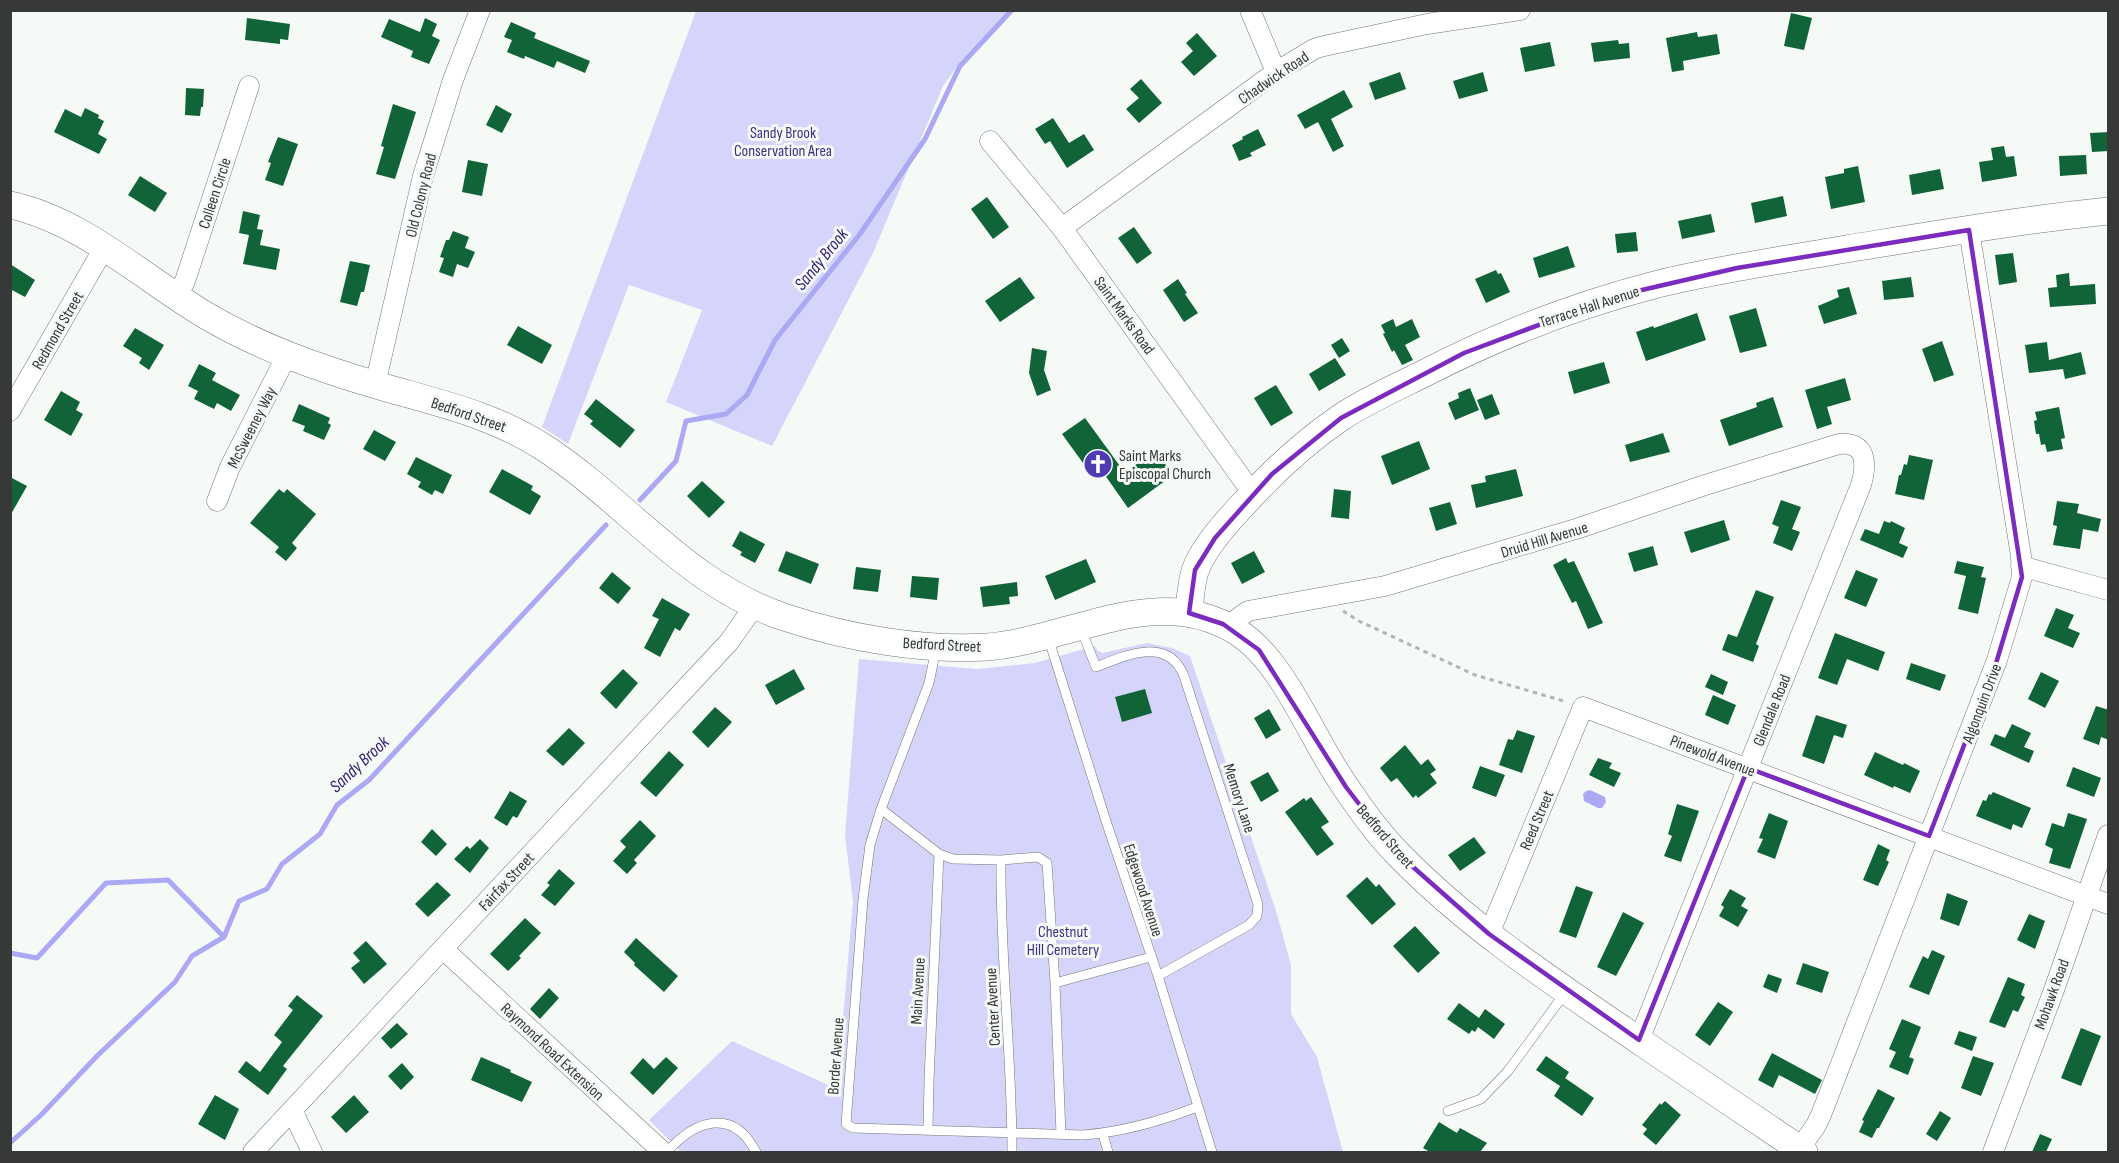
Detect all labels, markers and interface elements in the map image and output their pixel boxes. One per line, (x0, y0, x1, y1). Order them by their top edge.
street label: Chadwick Road (1235, 48, 1313, 109)
park label: Sandy Brook Conservation Area (734, 124, 832, 161)
street label: Old Colony Road (402, 151, 441, 239)
street label: Colleen Circle (195, 156, 236, 231)
water label: Sandy Brook (790, 223, 853, 294)
street label: Saint Marks Road (1089, 273, 1158, 358)
street label: Terrace Hall Avenue (1537, 282, 1642, 333)
street label: Redmond Street (28, 288, 88, 373)
street label: McSweeney Way (224, 384, 281, 471)
street label: Bedford Street (428, 394, 509, 437)
place label: Saint Marks Episcopal Church (1119, 447, 1211, 484)
church icon: Saint Marks Episcopal Church (1082, 448, 1114, 480)
street label: Druid Hill Avenue (1499, 518, 1590, 563)
street label: Bedford Street (902, 634, 982, 657)
street label: Algonquin Drive (1958, 661, 2006, 747)
street label: Glendale Road (1749, 672, 1795, 749)
water label: Sandy Brook (325, 731, 394, 797)
street label: Pinewold Avenue (1667, 731, 1758, 781)
street label: Memory Lane (1218, 761, 1259, 835)
street label: Reed Street (1516, 788, 1558, 853)
street label: Bedford Street (1352, 801, 1418, 873)
street label: Edgewood Avenue (1119, 842, 1167, 939)
street label: Fairfax Street (475, 849, 539, 915)
park label: Chestnut Hill Cemetery (1027, 923, 1099, 960)
street label: Main Avenue (907, 957, 930, 1025)
street label: Mohawk Road (2031, 957, 2074, 1032)
street label: Center Avenue (982, 967, 1005, 1047)
street label: Raymond Road Extension (496, 999, 608, 1105)
street label: Border Avenue (824, 1017, 849, 1095)

